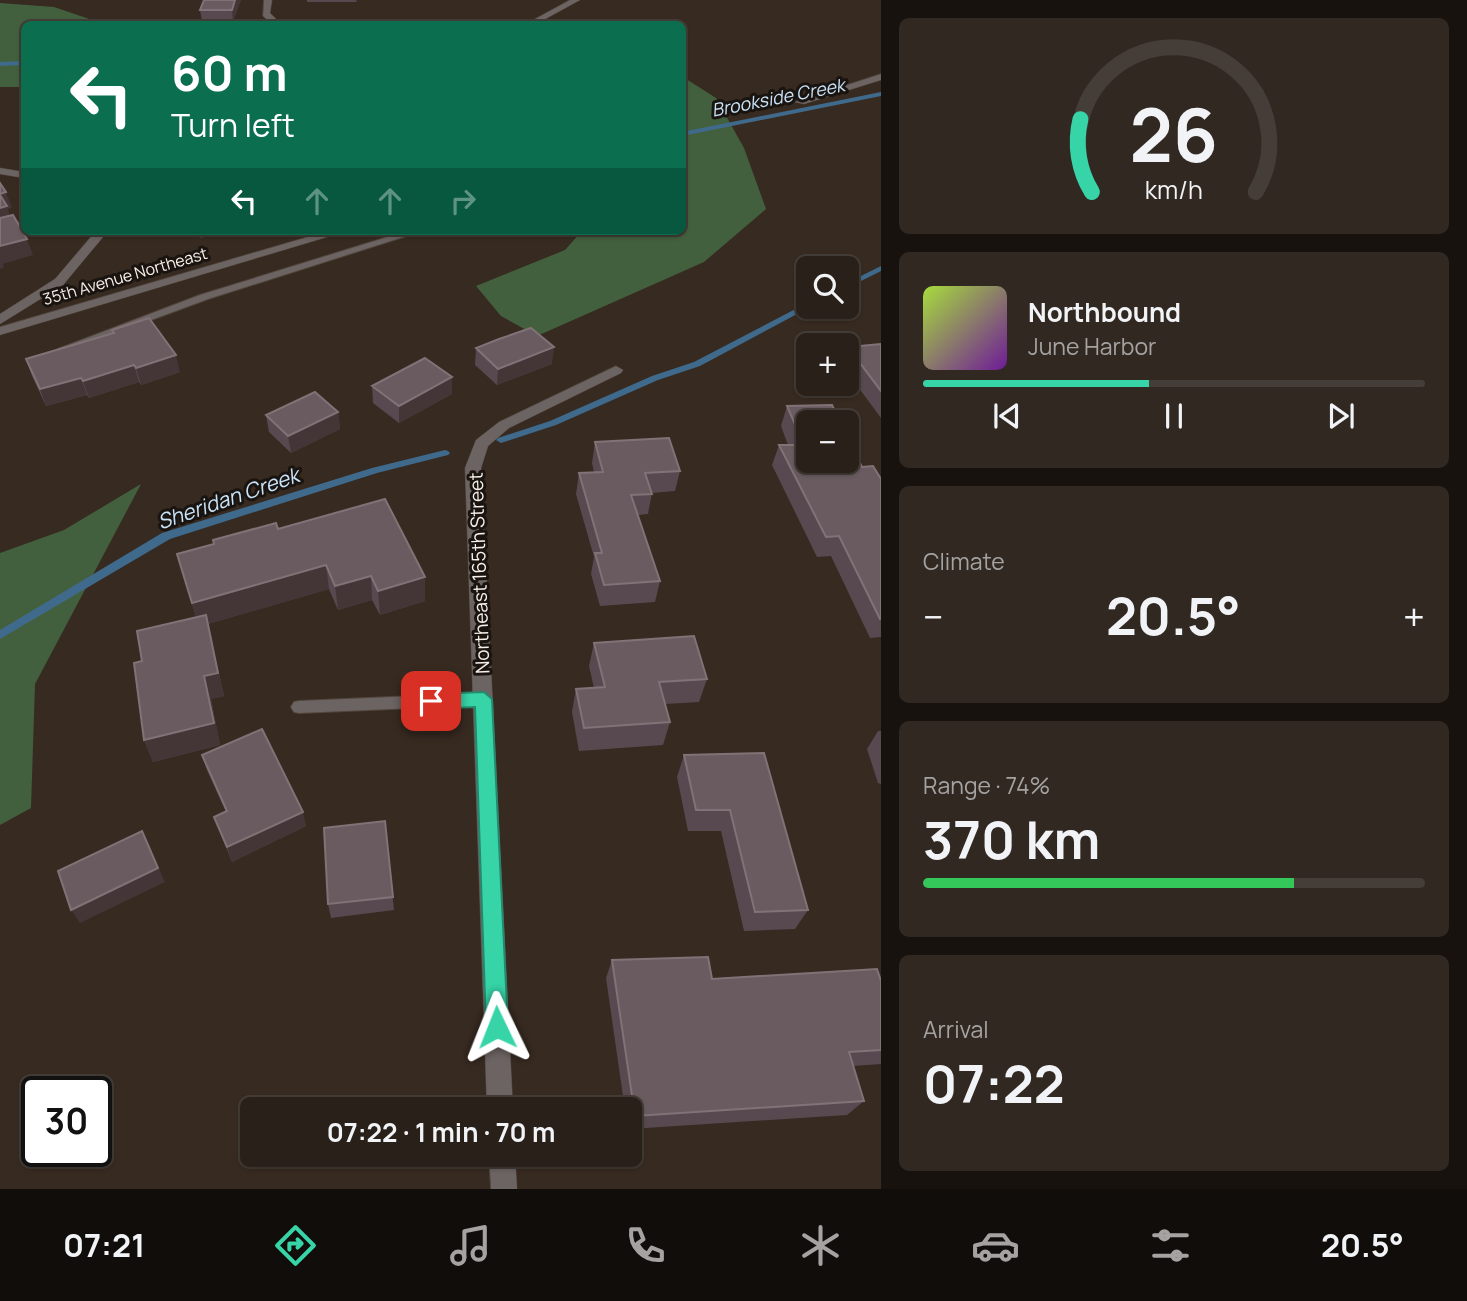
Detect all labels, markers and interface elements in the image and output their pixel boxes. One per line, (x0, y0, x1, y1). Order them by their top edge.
text: 60 m (171, 39, 288, 106)
icon: left (56, 49, 147, 140)
water label: Brookside Creek (709, 72, 850, 122)
text: 26 (1130, 84, 1218, 184)
text: Turn left (171, 103, 295, 147)
text: km/h (1145, 172, 1203, 207)
icon: left (225, 182, 263, 220)
icon: ahead (298, 182, 336, 220)
icon: ahead (371, 182, 409, 220)
icon: right (444, 182, 482, 220)
street label: 35th Avenue Northeast (40, 242, 210, 310)
map controls (796, 256, 859, 473)
button: search (796, 256, 859, 319)
text: Northbound (1028, 294, 1181, 330)
text: June Harbor (1028, 330, 1156, 362)
button: + (796, 333, 859, 396)
icon: previous (988, 397, 1026, 435)
icon: pause (1155, 397, 1193, 435)
icon: next (1322, 397, 1360, 435)
button: − (796, 410, 859, 473)
water label: Sheridan Creek (153, 460, 305, 535)
street label: Northeast 165th Street (462, 472, 496, 674)
text: Climate (923, 545, 1005, 577)
text: 20.5° (1106, 580, 1241, 651)
text: − (923, 590, 944, 642)
text: + (1403, 590, 1425, 642)
pin (401, 671, 461, 731)
icon: arrive (412, 682, 450, 720)
text: Range · 74% (923, 769, 1050, 801)
text: 370 km (923, 804, 1100, 875)
position arrow (460, 990, 534, 1064)
text: Arrival (923, 1013, 989, 1045)
text: 07:22 (923, 1048, 1065, 1119)
speed limit sign: 30 (21, 1076, 112, 1167)
text: 07:22 · 1 min · 70 m (327, 1114, 555, 1150)
icon: directions (271, 1221, 320, 1270)
icon: music (446, 1221, 495, 1270)
icon: phone (621, 1221, 670, 1270)
icon: climate (796, 1221, 845, 1270)
icon: car (971, 1221, 1020, 1270)
icon: filters (1146, 1221, 1195, 1270)
text: 07:21 (63, 1223, 145, 1267)
text: 20.5° (1321, 1223, 1404, 1267)

